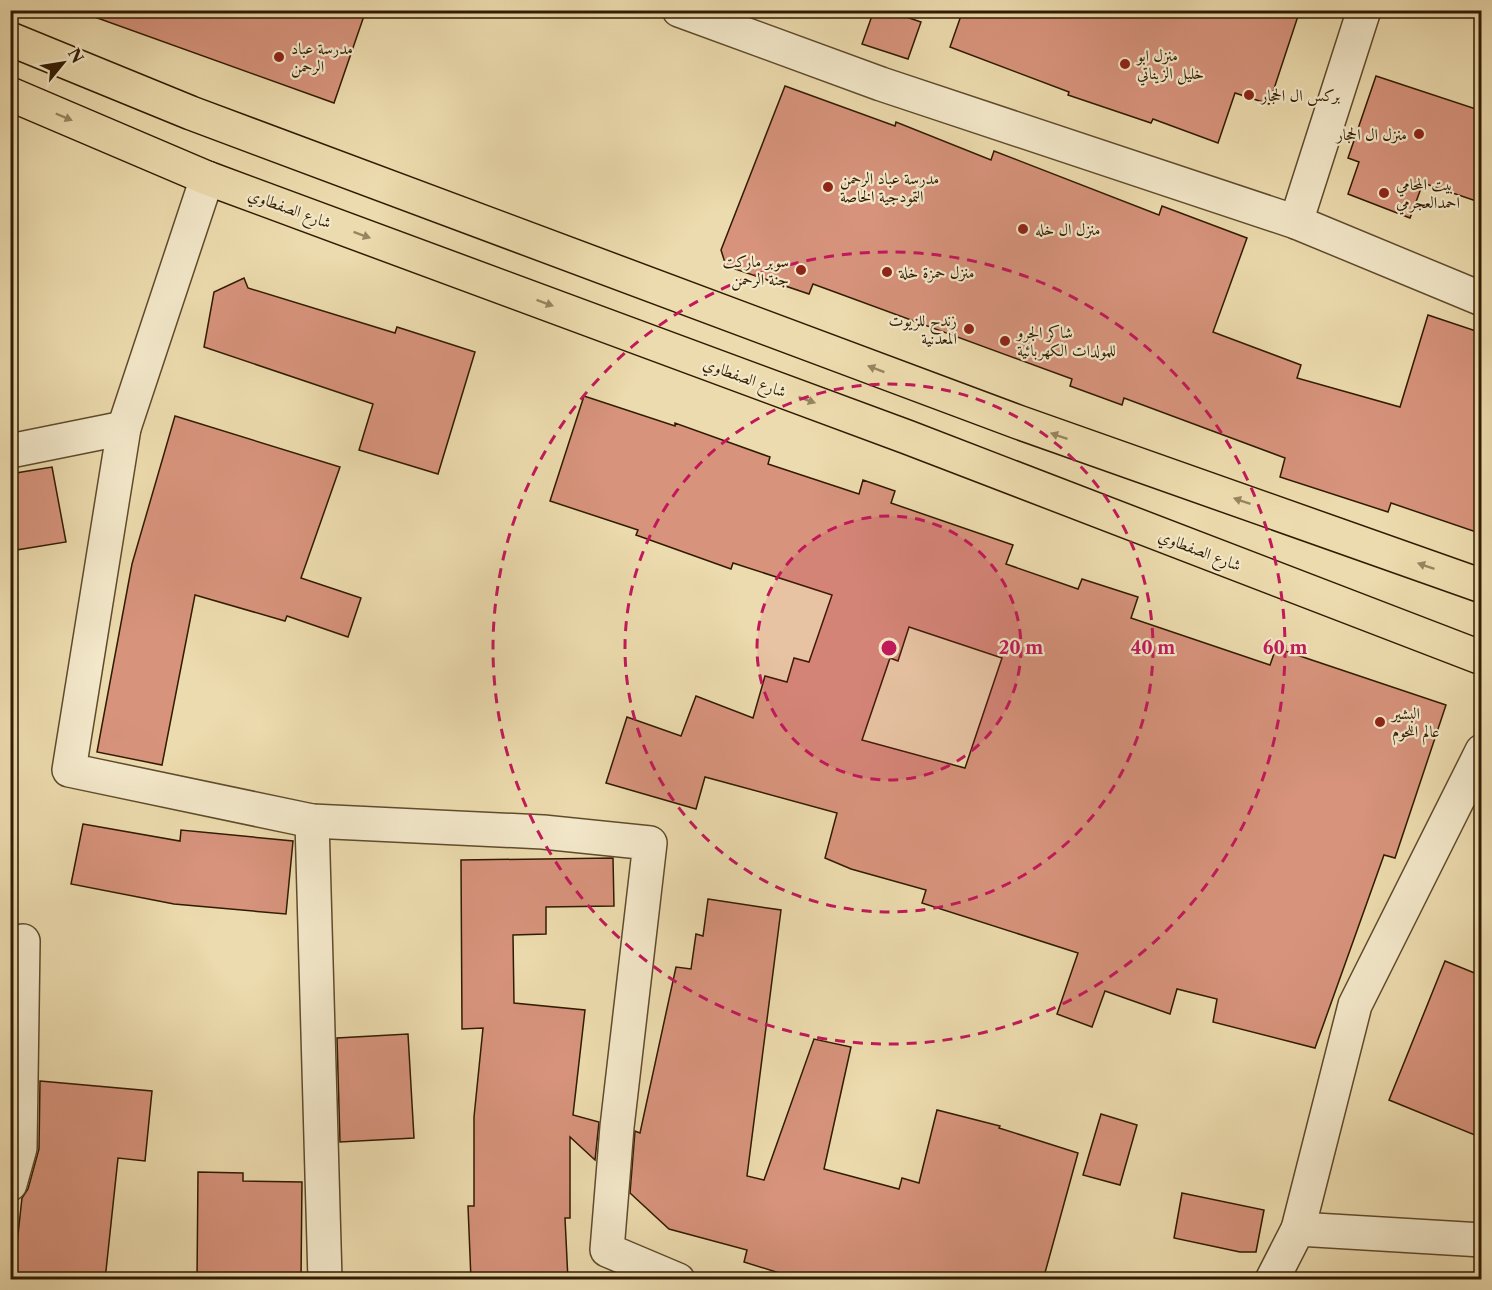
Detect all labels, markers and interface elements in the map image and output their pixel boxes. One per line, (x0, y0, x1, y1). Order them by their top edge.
north arrow (33, 33, 93, 93)
place label: مدرسة عباد الرحمن (291, 38, 353, 78)
text: N (64, 44, 88, 67)
place label: منزل ابو خليل الزيناتي (1135, 45, 1204, 86)
marker: مدرسة عباد الرحمن (272, 50, 286, 64)
marker: منزل ابو خليل الزيناتي (1118, 57, 1132, 71)
place label: بركس ال الحجار (1259, 85, 1340, 106)
marker: بركس ال الحجار (1242, 88, 1256, 102)
one-way arrow (56, 112, 74, 122)
place label: منزل ال الحجار (1334, 124, 1407, 144)
marker: منزل ال الحجار (1412, 127, 1426, 141)
place label: مدرسة عباد الرحمن التمودجية الخاصة (840, 168, 939, 207)
place label: بيت المحامي احمدالعجرمي (1396, 174, 1460, 215)
marker: مدرسة عباد الرحمن التمودجية الخاصة (821, 180, 835, 194)
street label: شارع الصفطاوي (244, 184, 334, 236)
marker: بيت المحامي احمدالعجرمي (1377, 186, 1391, 200)
place label: منزل ال خله (1035, 219, 1100, 239)
marker: منزل ال خله (1016, 222, 1030, 236)
one-way arrow (354, 231, 372, 241)
place label: سوبر ماركت جنة الرحمن (723, 251, 789, 291)
place label: منزل حمزة خلة (898, 262, 974, 283)
marker: سوبر ماركت جنة الرحمن (794, 263, 808, 277)
marker: منزل حمزة خلة (880, 265, 894, 279)
one-way arrow (536, 299, 554, 308)
place label: زندح للزيوت المعدنية (888, 310, 957, 348)
marker: زندح للزيوت المعدنية (962, 322, 976, 336)
place label: شاكر الجرو للمولدات الكهربائية (1015, 322, 1116, 361)
marker: شاكر الجرو للمولدات الكهربائية (998, 334, 1012, 348)
street label: شارع الصفطاوي (699, 353, 789, 405)
one-way arrow (866, 363, 884, 373)
one-way arrow (798, 396, 816, 405)
one-way arrow (1049, 431, 1067, 441)
one-way arrow (1233, 496, 1251, 506)
street label: شارع الصفطاوي (1154, 525, 1244, 579)
one-way arrow (1417, 561, 1435, 571)
text: 20 m (999, 637, 1043, 659)
text: 40 m (1131, 637, 1175, 659)
text: 60 m (1263, 637, 1307, 659)
centre of rings (879, 638, 899, 658)
place label: البشير عالم اللحوم (1390, 703, 1440, 746)
marker: البشير عالم اللحوم (1373, 715, 1387, 729)

